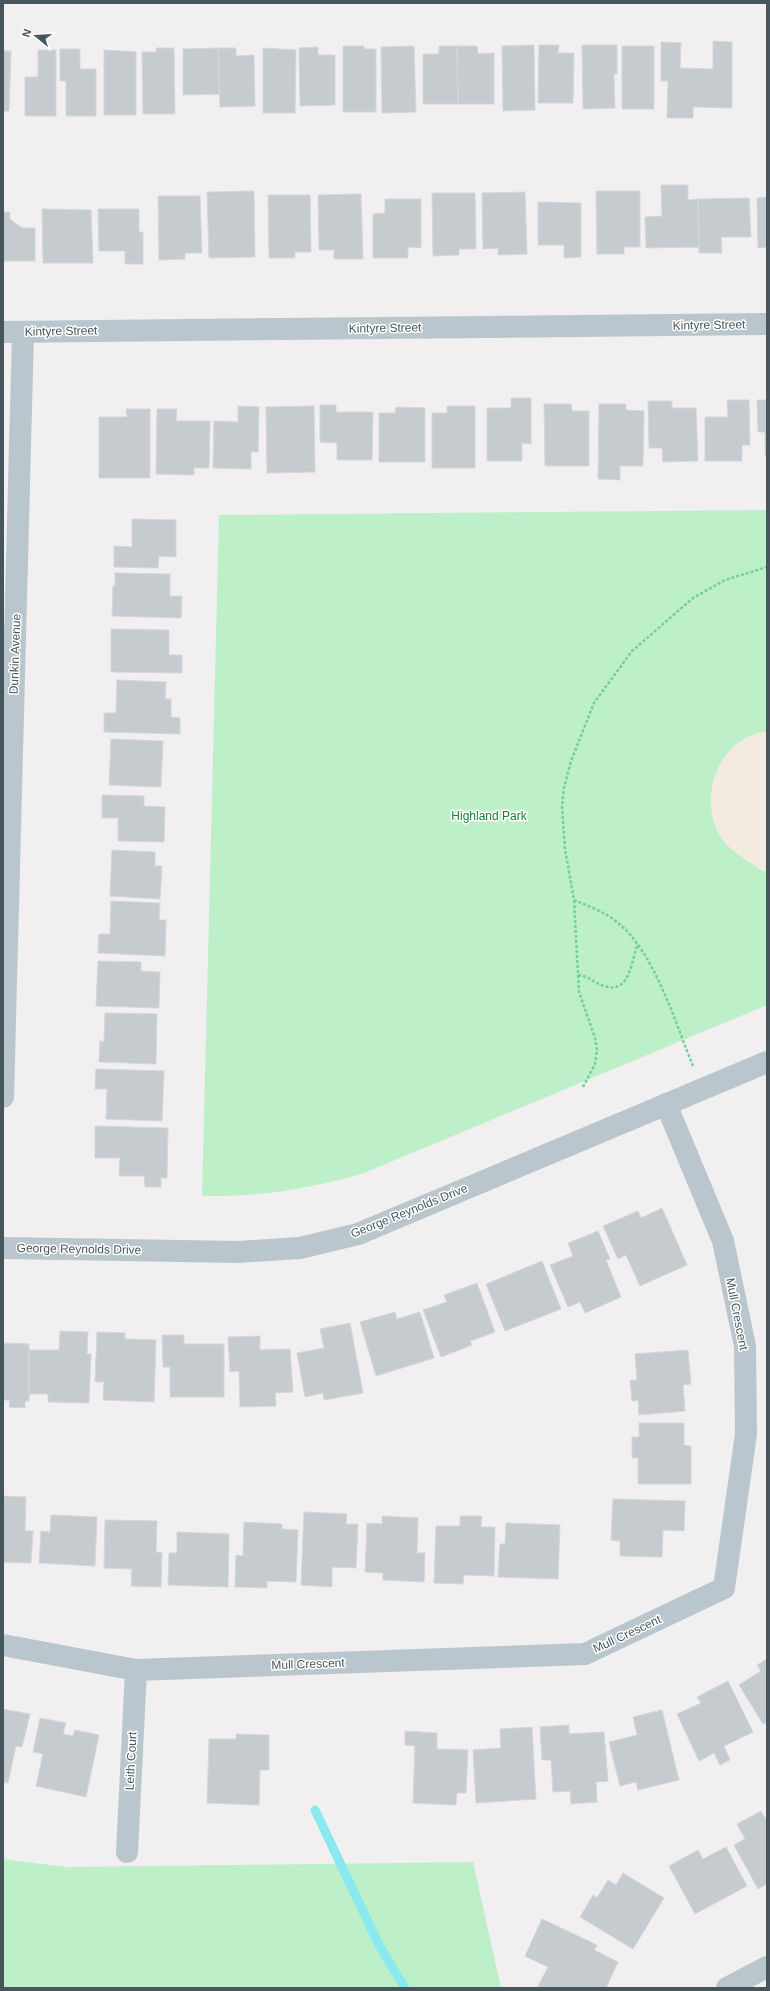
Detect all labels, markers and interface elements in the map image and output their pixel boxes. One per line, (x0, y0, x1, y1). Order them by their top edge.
north arrow (16, 16, 56, 56)
text: N (20, 27, 33, 39)
street label: Kintyre Street (673, 317, 746, 333)
street label: Kintyre Street (349, 320, 422, 336)
street label: Kintyre Street (25, 323, 98, 339)
street label: Dunkin Avenue (7, 613, 23, 694)
park label: Highland Park (451, 809, 528, 823)
street label: George Reynolds Drive (349, 1181, 470, 1241)
street label: George Reynolds Drive (17, 1241, 142, 1257)
street label: Mull Crescent (723, 1277, 751, 1352)
street label: Mull Crescent (591, 1612, 664, 1656)
street label: Mull Crescent (271, 1656, 346, 1672)
street label: Leith Court (122, 1731, 140, 1791)

